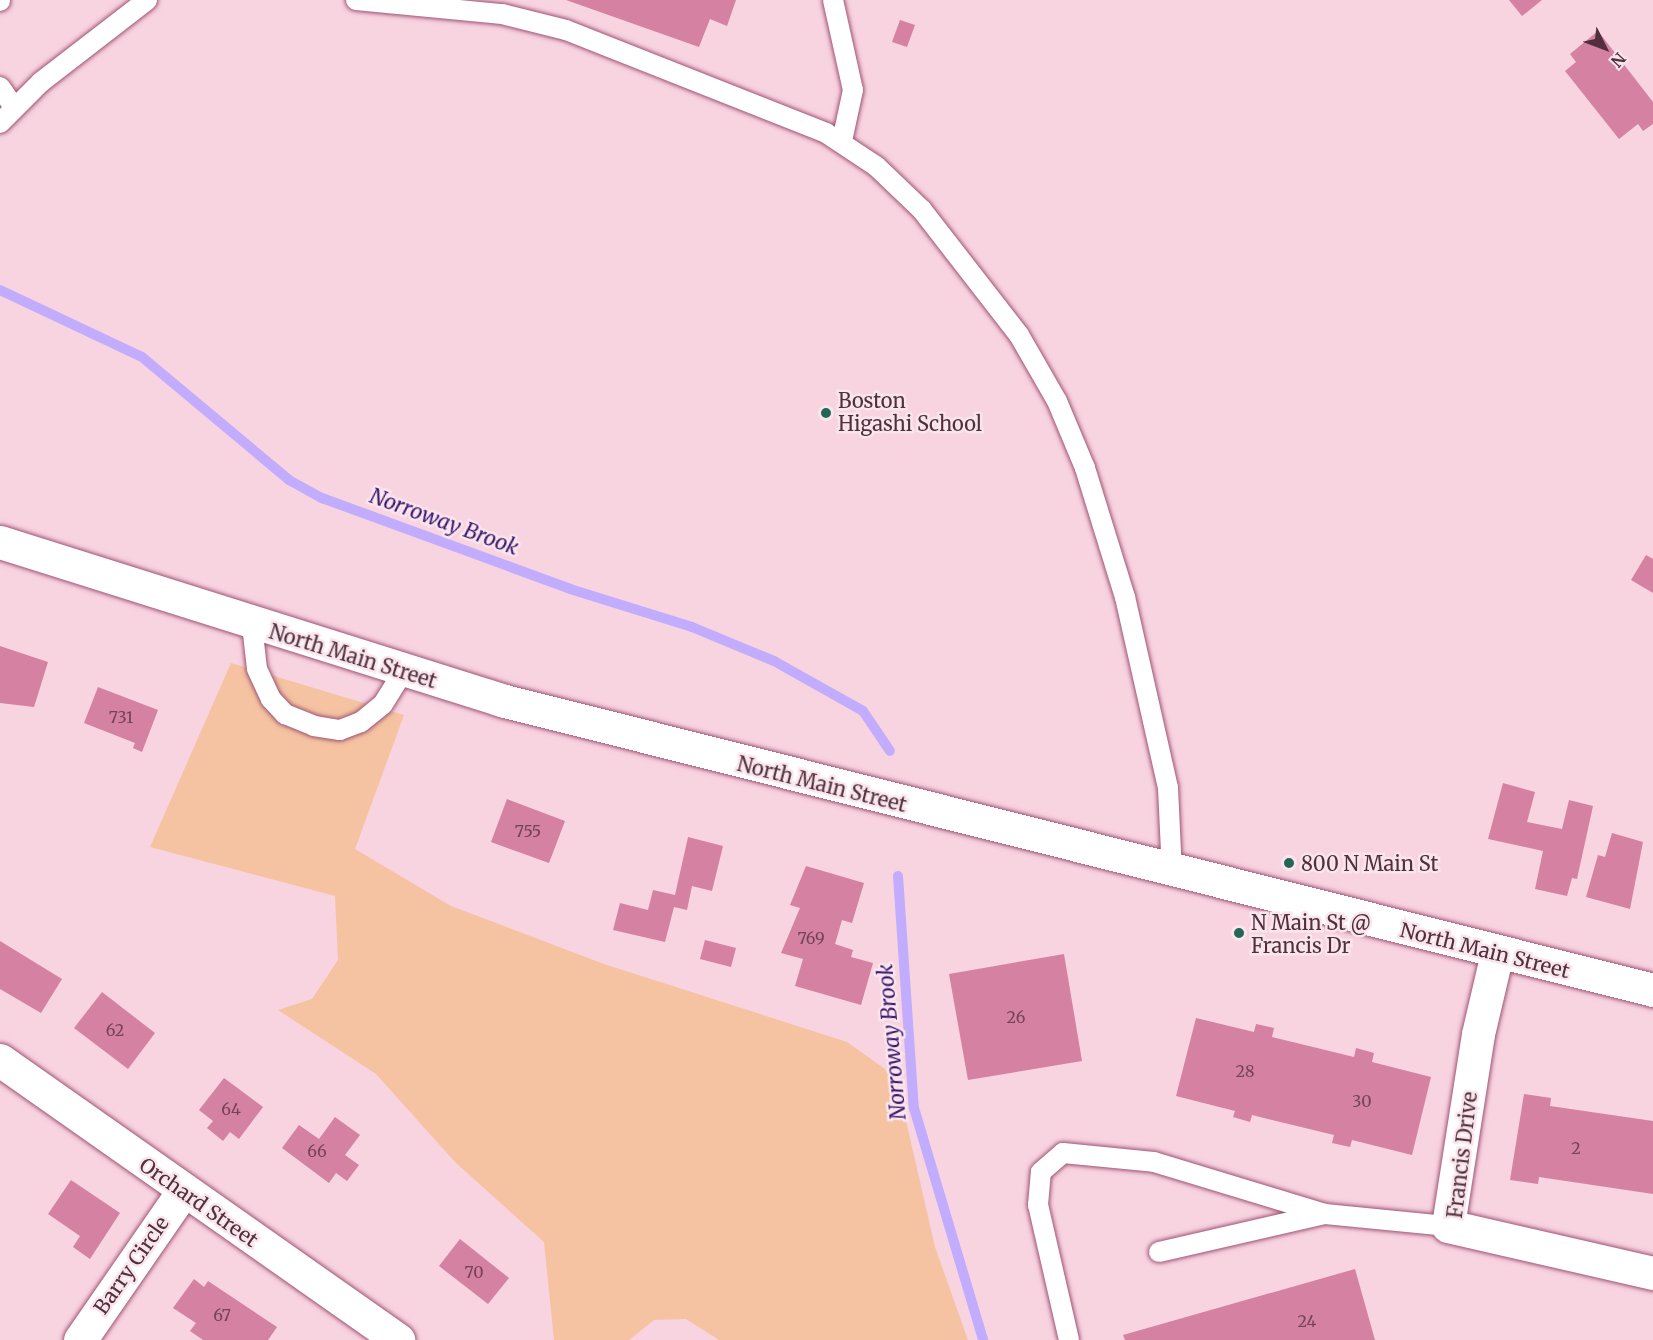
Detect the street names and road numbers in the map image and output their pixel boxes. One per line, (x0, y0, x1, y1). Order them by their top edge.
street label: North Main Street (266, 619, 440, 693)
street label: North Main Street (735, 751, 909, 817)
street label: North Main Street (1398, 917, 1572, 983)
street label: Francis Drive (1442, 1090, 1482, 1220)
street label: Orchard Street (135, 1152, 263, 1252)
street label: Barry Circle (89, 1212, 173, 1318)

